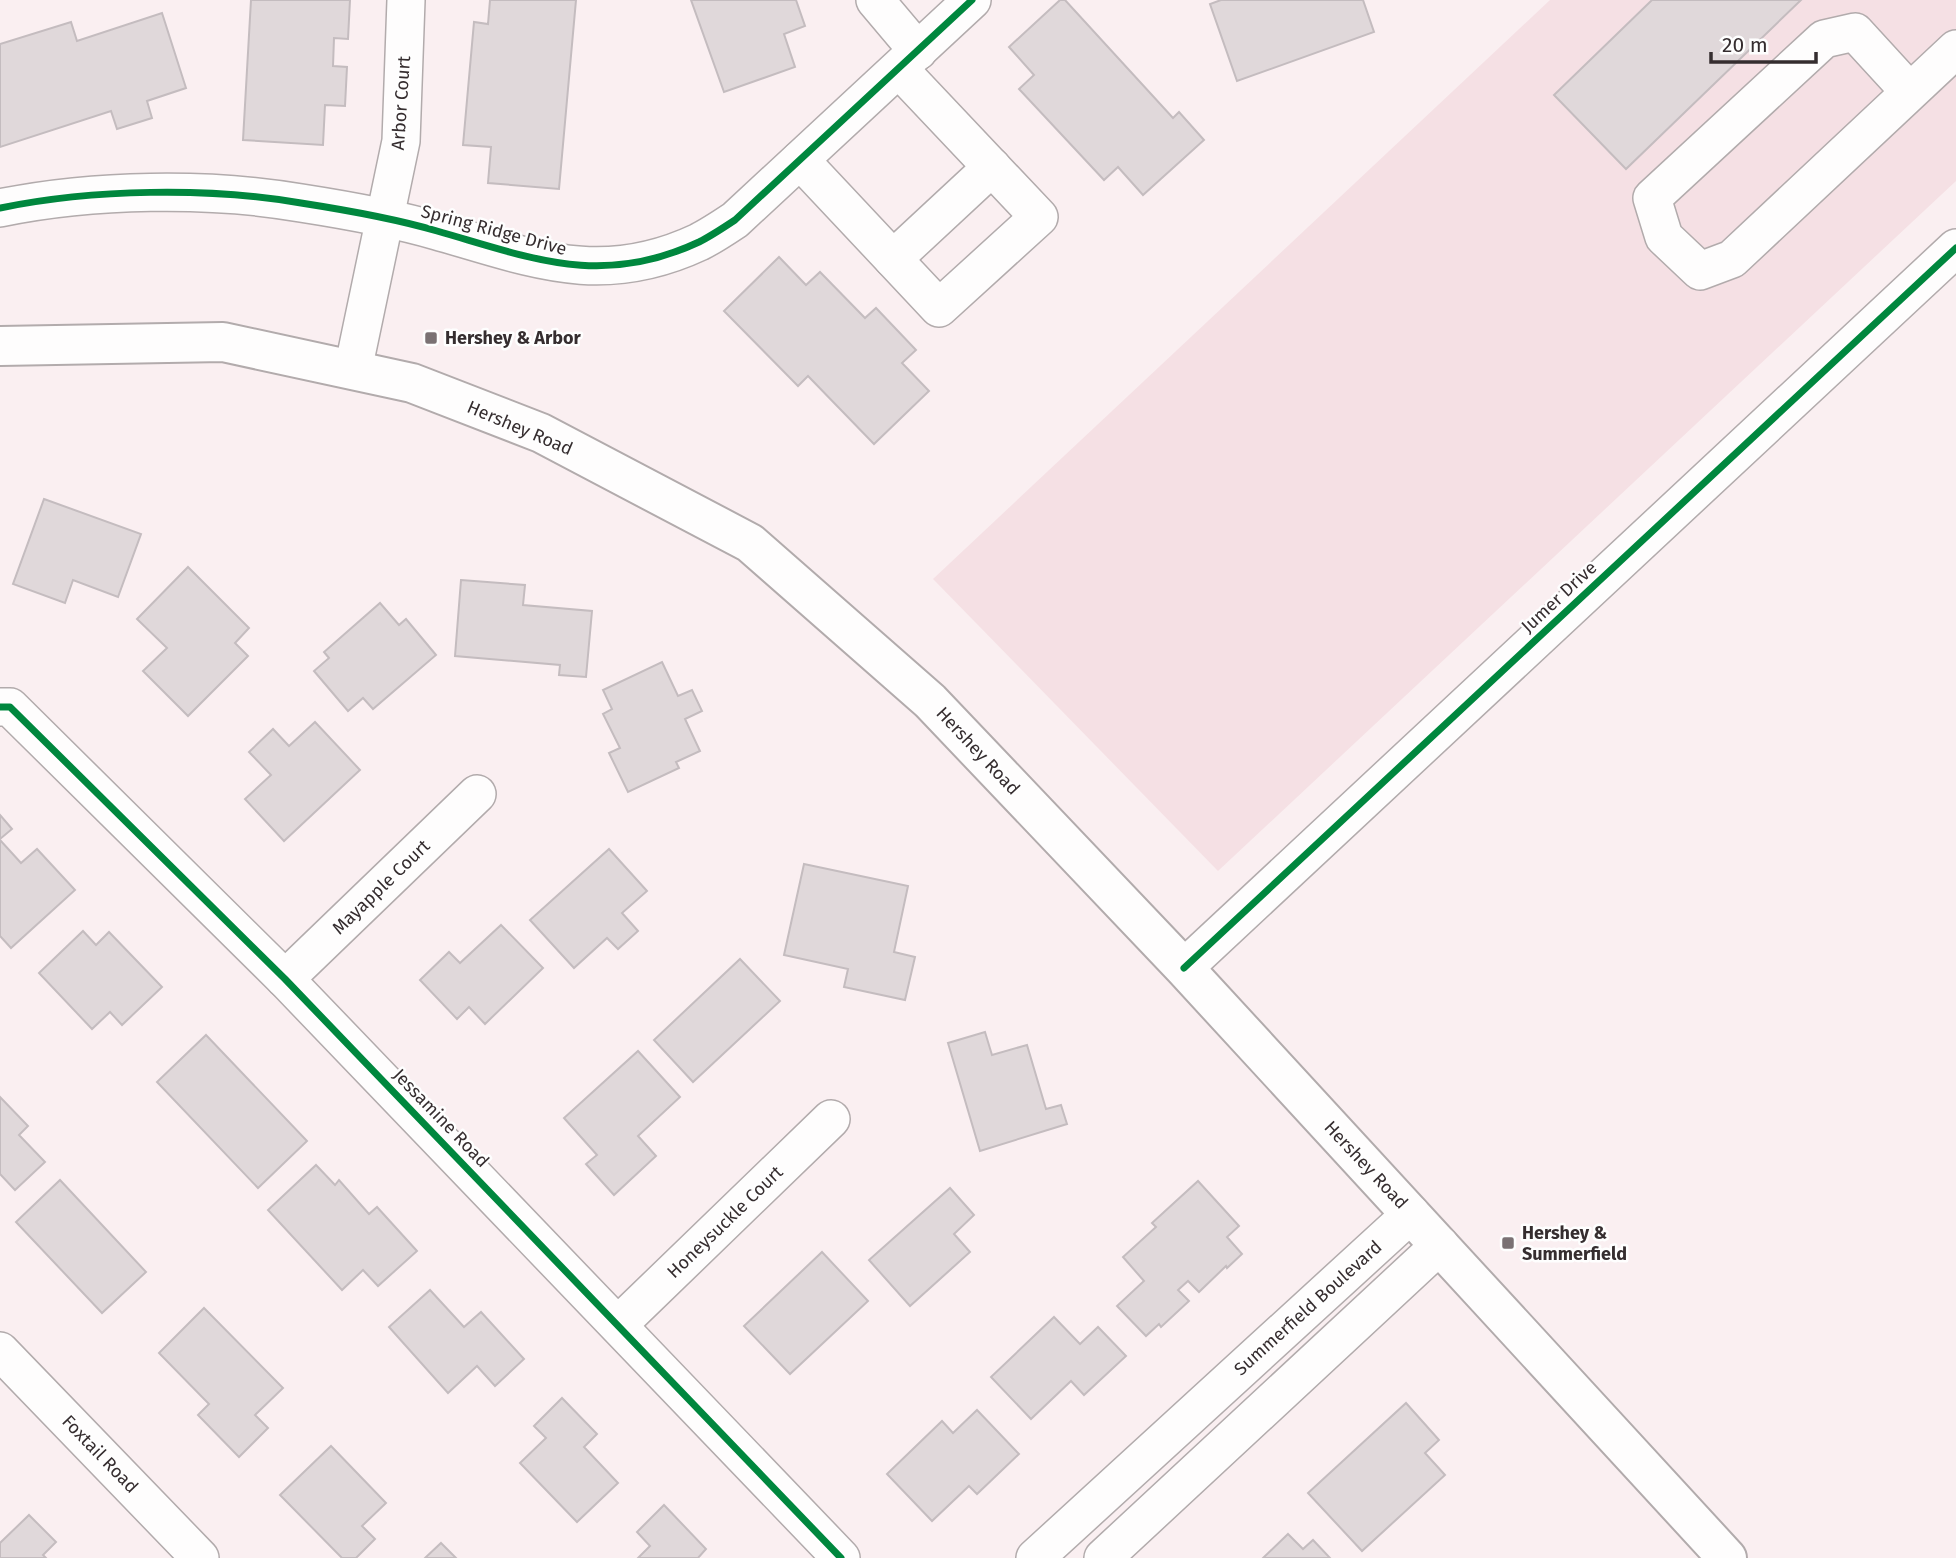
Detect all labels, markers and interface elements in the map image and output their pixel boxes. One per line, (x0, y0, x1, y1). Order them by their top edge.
scale bar (1711, 21, 1816, 65)
text: 20 m (1722, 32, 1768, 58)
street label: Arbor Court (387, 55, 415, 151)
street label: Spring Ridge Drive (419, 200, 569, 260)
place label: Hershey & Arbor (445, 327, 581, 349)
marker: Hershey & Arbor (423, 330, 439, 346)
street label: Hershey Road (464, 396, 576, 460)
street label: Jumer Drive (1517, 557, 1601, 637)
street label: Hershey Road (932, 702, 1024, 800)
street label: Mayapple Court (328, 835, 435, 939)
street label: Jessamine Road (388, 1064, 494, 1172)
street label: Hershey Road (1320, 1116, 1412, 1214)
street label: Honeysuckle Court (663, 1161, 788, 1283)
place label: Hershey & Summerfield (1522, 1222, 1627, 1265)
marker: Hershey & Summerfield (1500, 1235, 1516, 1251)
street label: Summerfield Boulevard (1230, 1236, 1386, 1380)
street label: Foxtail Road (57, 1410, 143, 1498)

